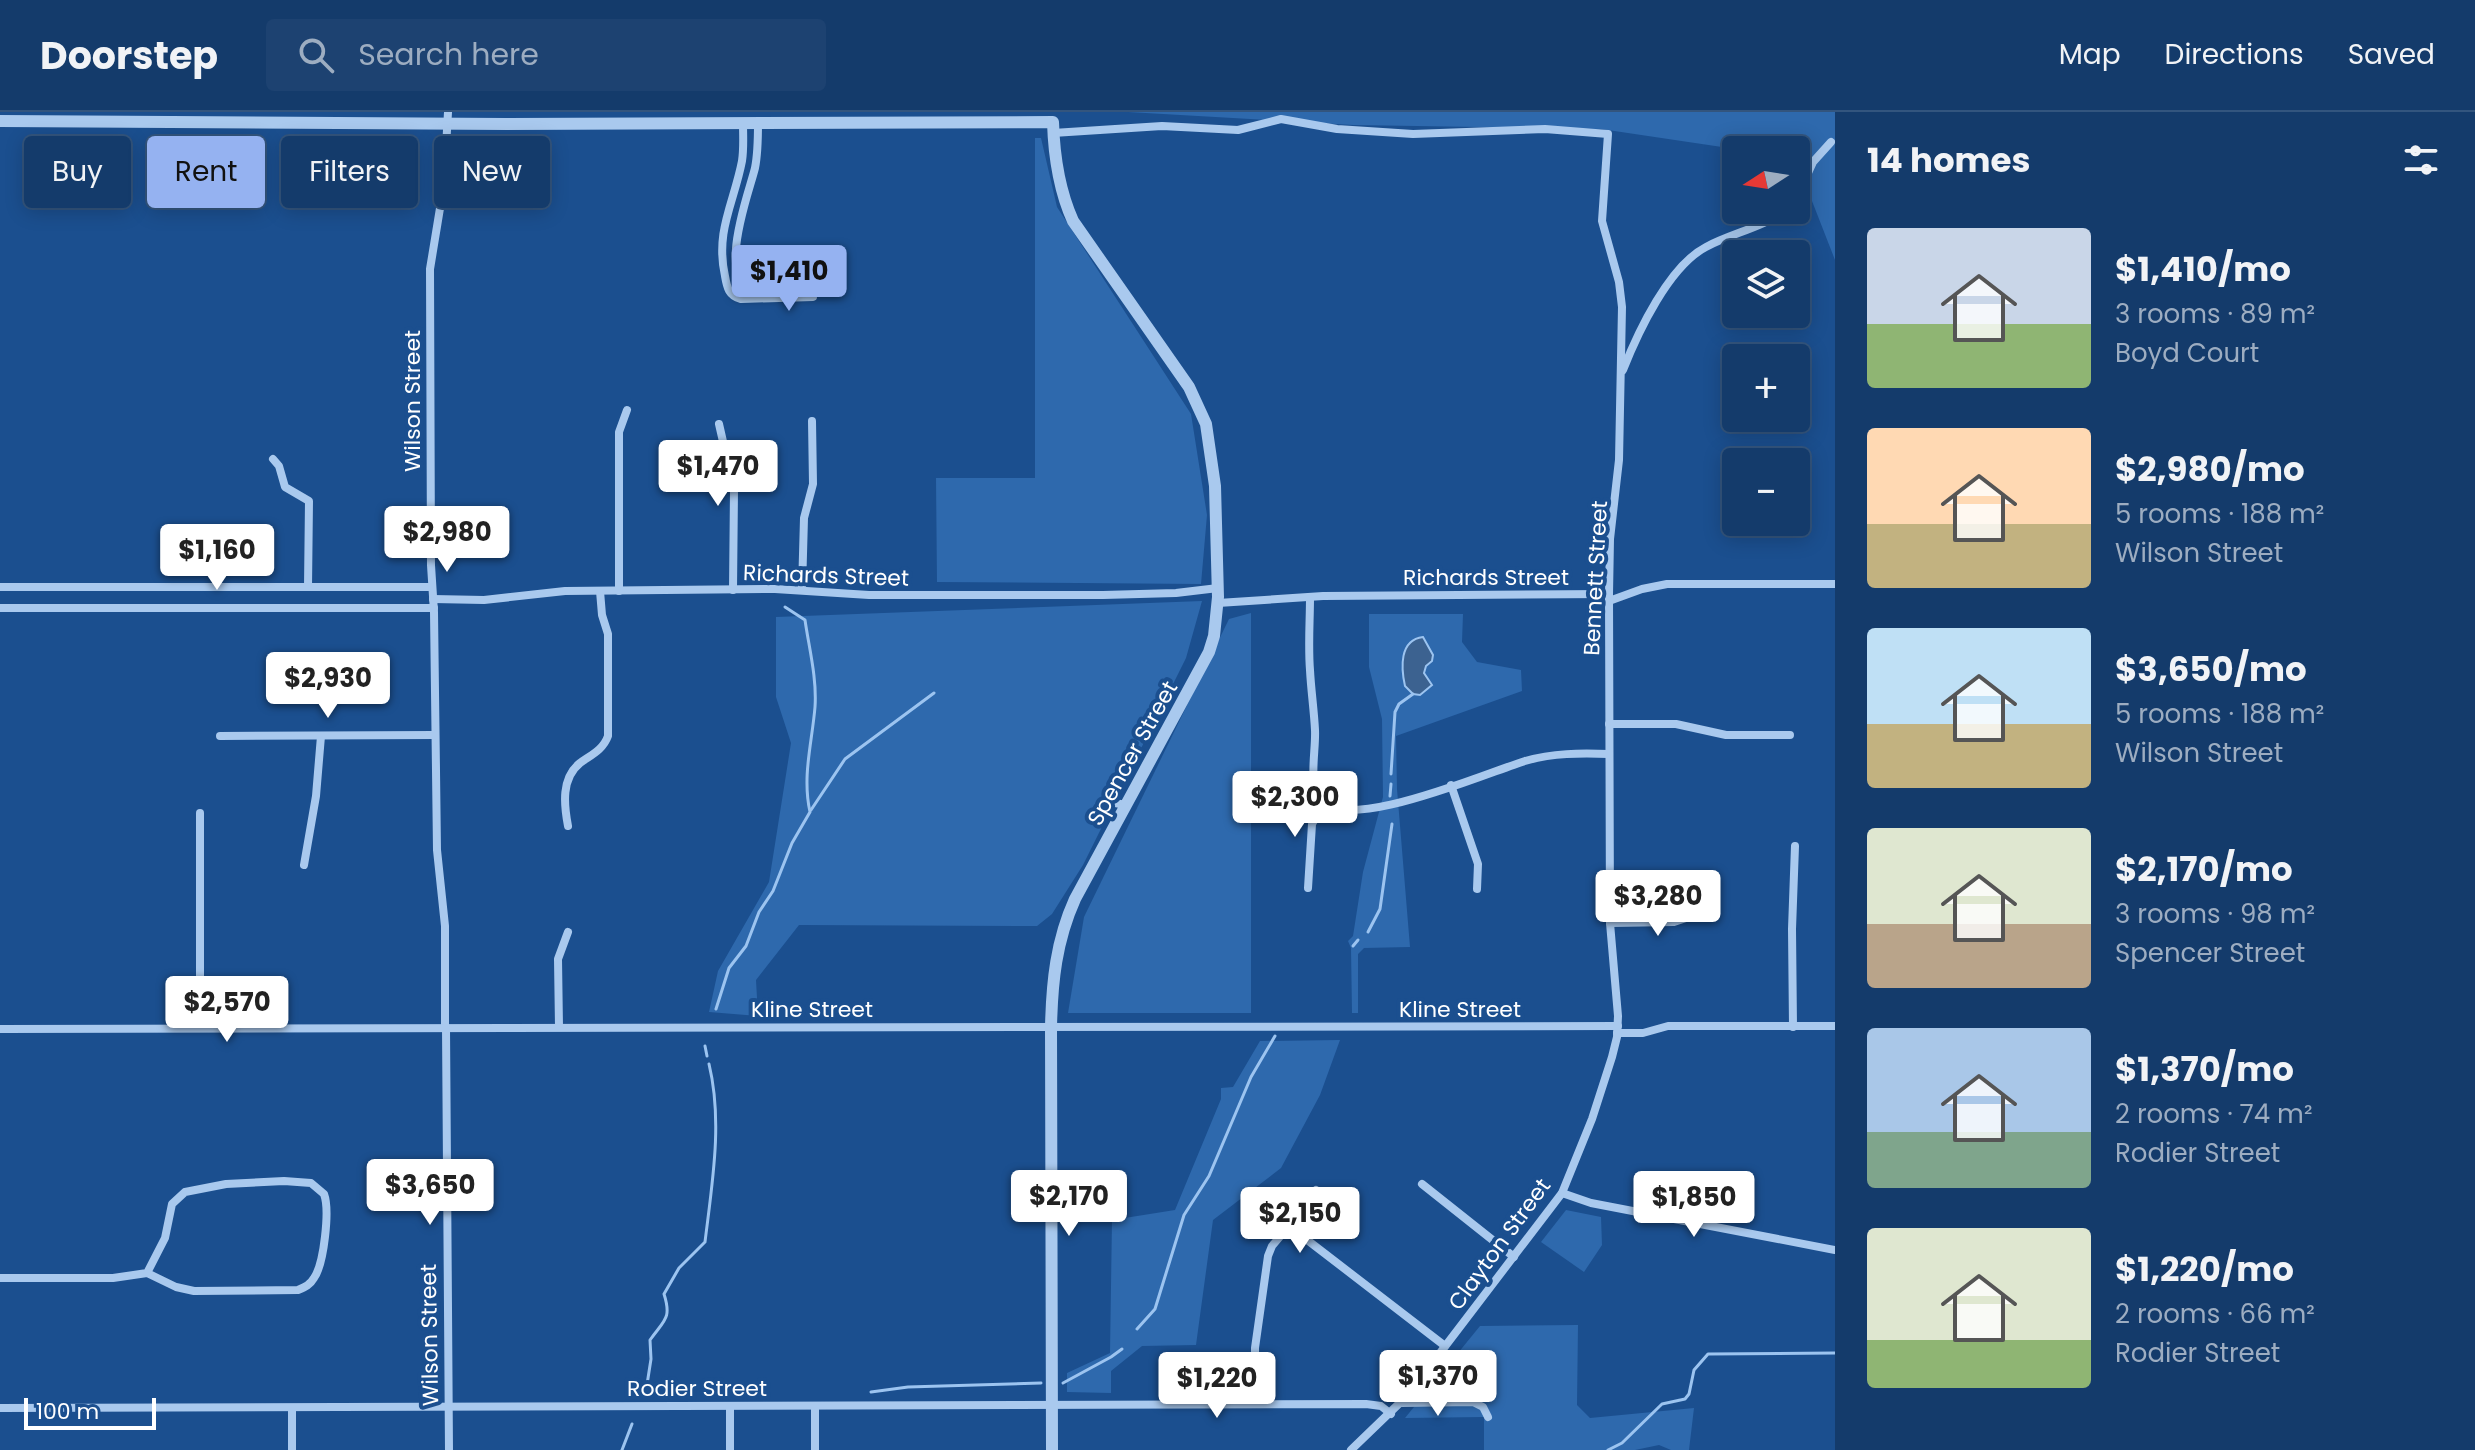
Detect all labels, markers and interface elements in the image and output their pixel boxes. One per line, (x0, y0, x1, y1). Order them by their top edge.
search box (266, 19, 826, 91)
text: Doorstep (40, 29, 218, 82)
icon: search (294, 33, 338, 77)
text: Search here (358, 33, 539, 76)
text: Map (2059, 35, 2121, 74)
text: Directions (2165, 35, 2304, 74)
text: Saved (2348, 35, 2435, 74)
chip: Buy (24, 136, 131, 208)
chip: Rent (147, 136, 265, 208)
chip: Filters (281, 136, 418, 208)
chip: New (434, 136, 550, 208)
north arrow (1722, 136, 1810, 224)
map controls (1722, 136, 1810, 536)
text: 14 homes (1867, 136, 2031, 184)
icon: filters (2399, 138, 2443, 182)
button: layers (1722, 240, 1810, 328)
pin: $1,410 (724, 245, 854, 313)
text: $1,410/mo (2115, 245, 2291, 293)
text: $1,410 (750, 253, 828, 289)
icon: home (1931, 260, 2027, 356)
text: 3 rooms · 89 m² (2115, 296, 2315, 332)
street label: Wilson Street (397, 330, 428, 472)
text: Boyd Court (2115, 335, 2259, 371)
button: + (1722, 344, 1810, 432)
pin: $1,470 (653, 440, 783, 508)
text: $2,980/mo (2115, 445, 2305, 493)
text: $1,470 (677, 448, 759, 484)
button: − (1722, 448, 1810, 536)
icon: home (1931, 460, 2027, 556)
text: 5 rooms · 188 m² (2115, 496, 2324, 532)
street label: Bennett Street (1576, 500, 1615, 656)
pin: $2,980 (382, 506, 512, 574)
text: $2,980 (402, 514, 492, 550)
pin: $1,160 (152, 524, 282, 592)
text: $1,160 (178, 532, 256, 568)
text: Wilson Street (2115, 535, 2283, 571)
street label: Richards Street (743, 557, 909, 594)
street label: Richards Street (1403, 562, 1569, 593)
text: $3,650/mo (2115, 645, 2307, 693)
pin: $2,930 (263, 652, 393, 720)
text: $2,930 (284, 660, 372, 696)
icon: home (1931, 660, 2027, 756)
street label: Spencer Street (1080, 675, 1185, 831)
text: 5 rooms · 188 m² (2115, 696, 2324, 732)
text: Wilson Street (2115, 735, 2283, 771)
pin: $2,300 (1230, 771, 1360, 839)
text: $2,300 (1250, 779, 1340, 815)
text: $2,170/mo (2115, 845, 2293, 893)
icon: home (1931, 860, 2027, 956)
pin: $3,280 (1593, 870, 1723, 938)
text: $3,280 (1614, 878, 1702, 914)
text: 3 rooms · 98 m² (2115, 896, 2315, 932)
text: Spencer Street (2115, 935, 2305, 971)
pin: $2,570 (162, 976, 292, 1044)
text: $2,570 (183, 984, 271, 1020)
street label: Kline Street (751, 994, 873, 1025)
street label: Kline Street (1399, 994, 1521, 1025)
text: $1,370/mo (2115, 1045, 2294, 1093)
icon: home (1931, 1060, 2027, 1156)
text: 2 rooms · 74 m² (2115, 1096, 2312, 1132)
text: Rodier Street (2115, 1135, 2280, 1171)
pin: $3,650 (365, 1159, 495, 1227)
text: $3,650 (385, 1167, 475, 1203)
pin: $2,170 (1004, 1170, 1134, 1238)
pin: $1,850 (1629, 1171, 1759, 1239)
street label: Clayton Street (1441, 1172, 1558, 1317)
text: $2,170 (1029, 1178, 1109, 1214)
text: $1,850 (1651, 1179, 1737, 1215)
pin: $2,150 (1235, 1187, 1365, 1255)
text: $2,150 (1258, 1195, 1342, 1231)
text: $1,220/mo (2115, 1245, 2294, 1293)
icon: home (1931, 1260, 2027, 1356)
street label: Wilson Street (413, 1264, 446, 1406)
text: 2 rooms · 66 m² (2115, 1296, 2315, 1332)
text: Rodier Street (2115, 1335, 2280, 1371)
pin: $1,370 (1373, 1350, 1503, 1418)
pin: $1,220 (1152, 1352, 1282, 1420)
text: $1,370 (1398, 1358, 1478, 1394)
text: $1,220 (1177, 1360, 1258, 1396)
street label: Rodier Street (627, 1373, 767, 1404)
scale bar (24, 1394, 156, 1430)
text: 100 m (36, 1396, 99, 1427)

